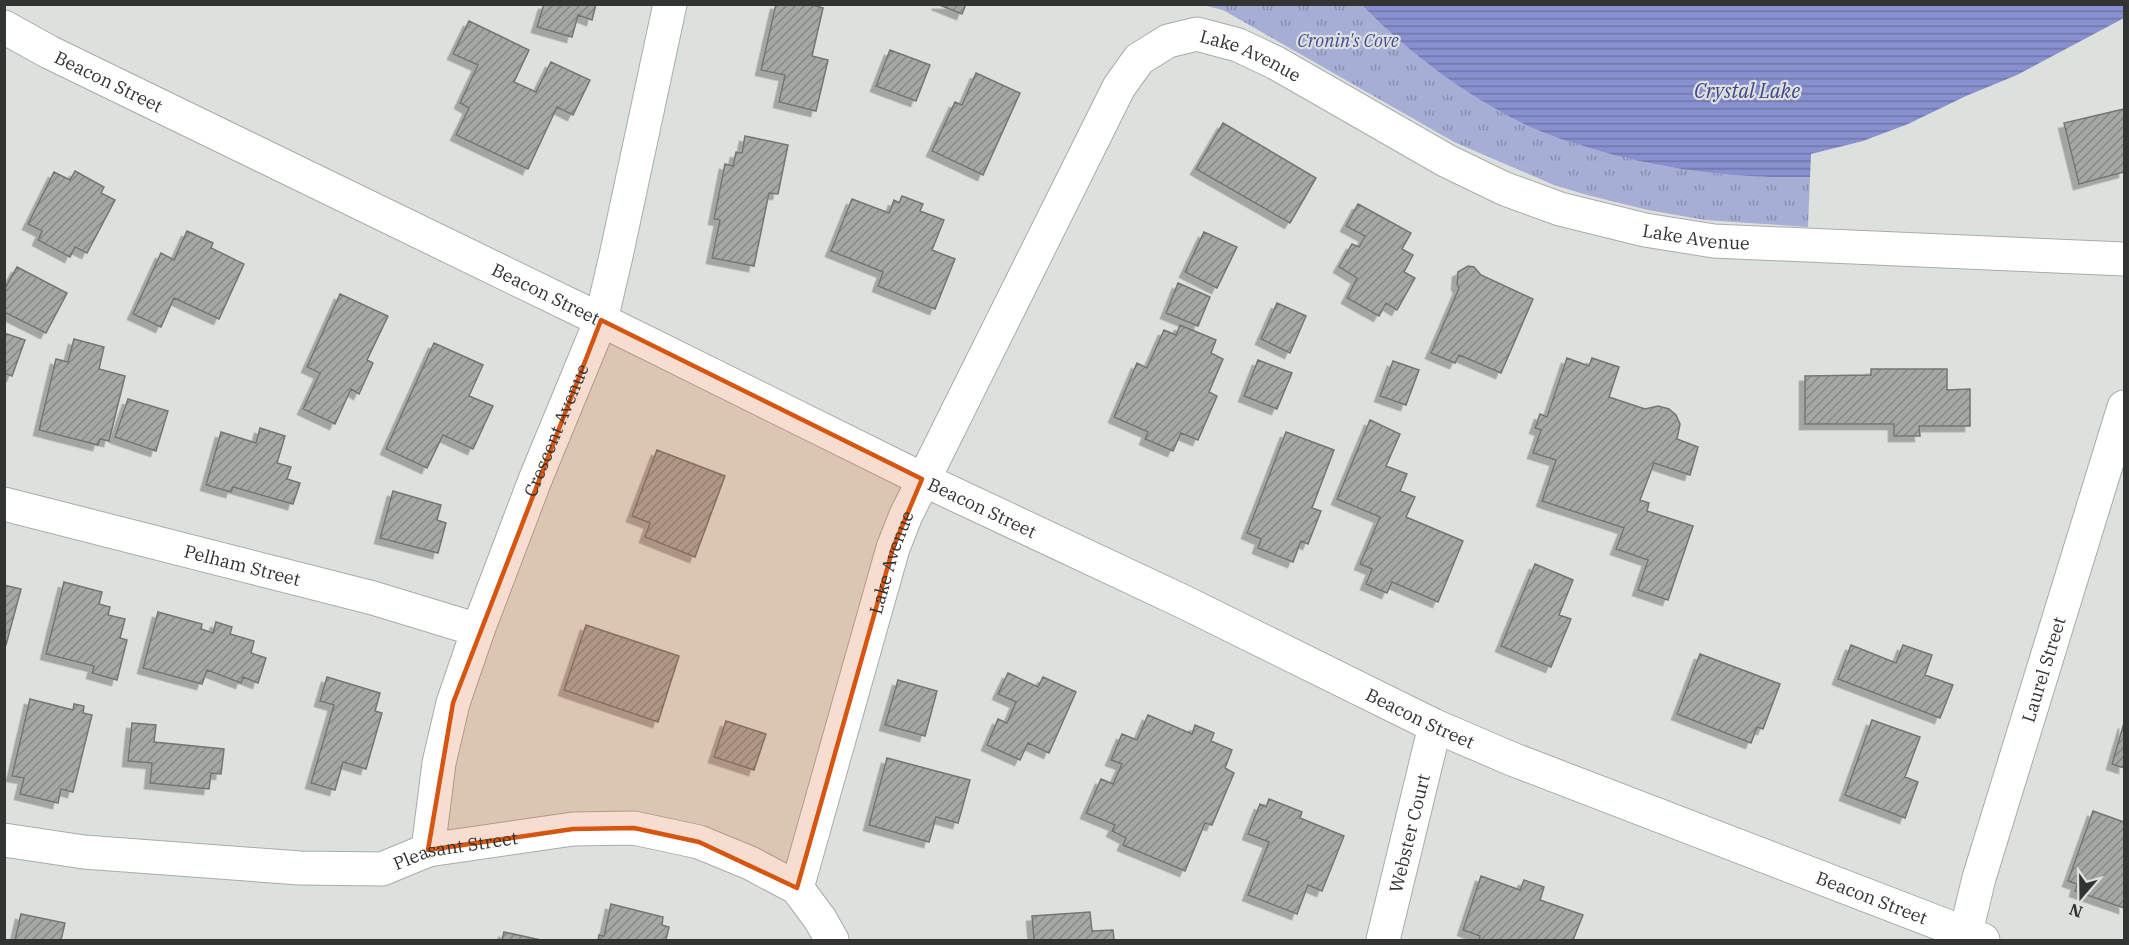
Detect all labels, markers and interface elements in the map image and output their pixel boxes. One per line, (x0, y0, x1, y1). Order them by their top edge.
street label: Lake Avenue (1198, 24, 1305, 87)
park label: Cronin's Cove (1297, 29, 1399, 52)
street label: Beacon Street (51, 45, 167, 117)
water label: Crystal Lake (1694, 77, 1800, 104)
street label: Lake Avenue (1641, 218, 1750, 254)
street label: Beacon Street (488, 257, 604, 329)
street label: Crescent Avenue (518, 360, 593, 500)
street label: Beacon Street (924, 472, 1040, 543)
street label: Lake Avenue (863, 507, 918, 617)
street label: Pelham Street (182, 539, 303, 591)
street label: Laurel Street (2016, 614, 2070, 725)
street label: Beacon Street (1362, 682, 1478, 753)
street label: Webster Court (1383, 771, 1434, 895)
street label: Pleasant Street (389, 826, 519, 875)
street label: Beacon Street (1813, 866, 1931, 929)
north arrow (2051, 867, 2111, 927)
text: N (2067, 900, 2085, 923)

